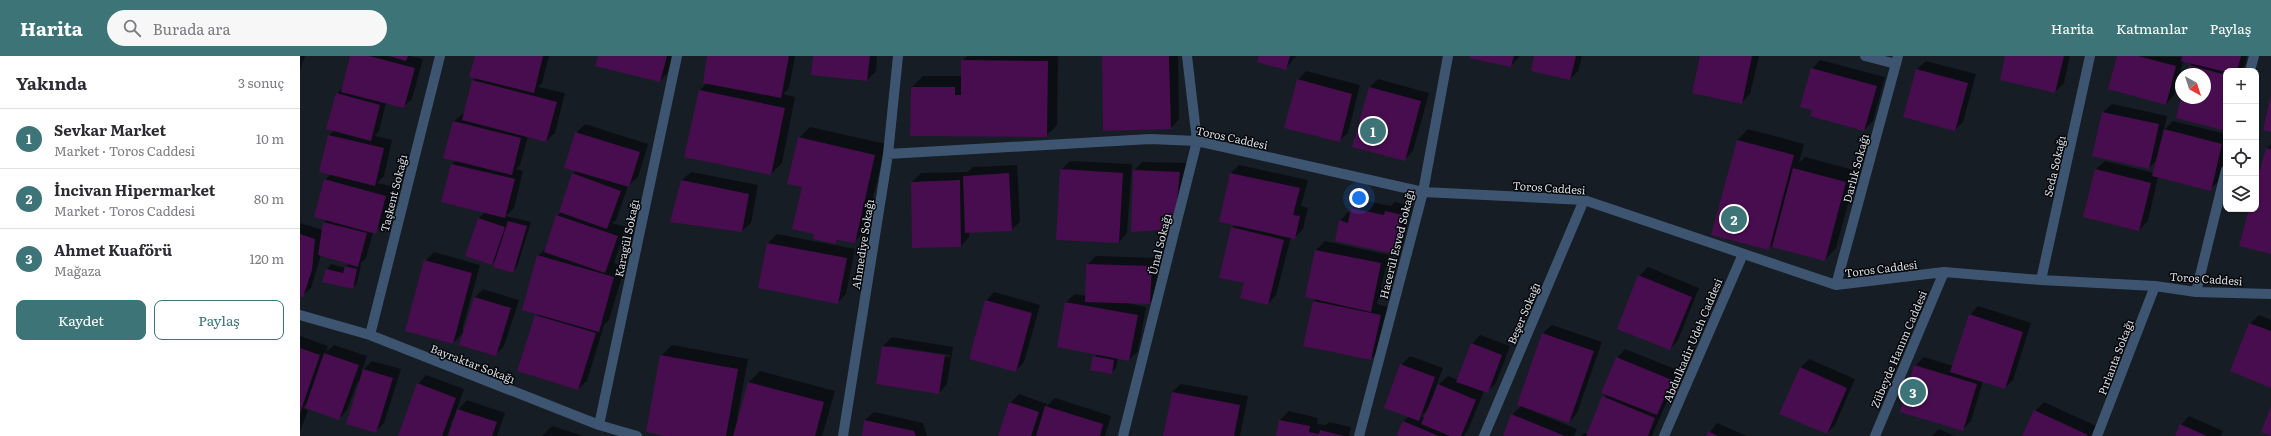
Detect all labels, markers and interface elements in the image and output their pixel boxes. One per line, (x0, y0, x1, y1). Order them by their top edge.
search box (107, 10, 387, 46)
text: Harita (20, 14, 83, 42)
icon: search (121, 17, 143, 39)
text: Burada ara (153, 17, 231, 40)
text: Harita (2051, 18, 2094, 38)
text: Katmanlar (2116, 18, 2188, 38)
text: Paylaş (2210, 18, 2251, 38)
north arrow (2175, 68, 2211, 104)
map controls (2223, 68, 2259, 212)
button: + (2223, 68, 2259, 104)
text: Yakında (16, 70, 87, 95)
text: 3 sonuç (238, 73, 284, 92)
button: − (2223, 104, 2259, 140)
pin: 1 (1360, 116, 1386, 146)
text: Sevkar Market (54, 118, 166, 141)
street label: Toros Caddesi (1195, 122, 1270, 152)
text: 1 (26, 129, 32, 148)
text: 10 m (256, 129, 284, 148)
street label: Darlık Sokağı (1838, 131, 1872, 204)
street label: Seda Sokağı (2039, 133, 2069, 198)
button: locate (2223, 140, 2259, 176)
text: Market · Toros Caddesi (54, 141, 195, 160)
street label: Taşkent Sokağı (376, 152, 410, 233)
street label: Toros Caddesi (1512, 176, 1586, 198)
button: layers (2223, 176, 2259, 212)
text: İncivan Hipermarket (54, 178, 215, 201)
street label: Hacerül Esved Sokağı (1375, 187, 1417, 300)
your location (1349, 188, 1369, 208)
text: 2 (26, 189, 32, 208)
text: 80 m (254, 189, 284, 208)
street label: Karagül Sokağı (610, 197, 642, 278)
street label: Ahmediye Sokağı (847, 198, 877, 290)
text: Market · Toros Caddesi (54, 201, 195, 220)
pin: 2 (1721, 204, 1747, 234)
street label: Ünal Sokağı (1144, 211, 1174, 277)
text: Ahmet Kuaförü (54, 238, 172, 261)
text: 3 (25, 249, 33, 268)
text: 120 m (249, 249, 284, 268)
street label: Toros Caddesi (1844, 256, 1919, 280)
text: Mağaza (54, 261, 101, 280)
street label: Toros Caddesi (2169, 267, 2243, 289)
street label: Abdulkadir Udeh Caddesi (1659, 275, 1725, 404)
street label: Beşer Sokağı (1503, 279, 1543, 347)
street label: Zübeyde Hanım Caddesi (1866, 287, 1930, 410)
button: Kaydet (16, 300, 146, 340)
button: Paylaş (154, 300, 284, 340)
street label: Pırlanta Sokağı (2093, 317, 2137, 397)
street label: Bayraktar Sokağı (428, 339, 518, 387)
pin: 3 (1900, 377, 1926, 407)

